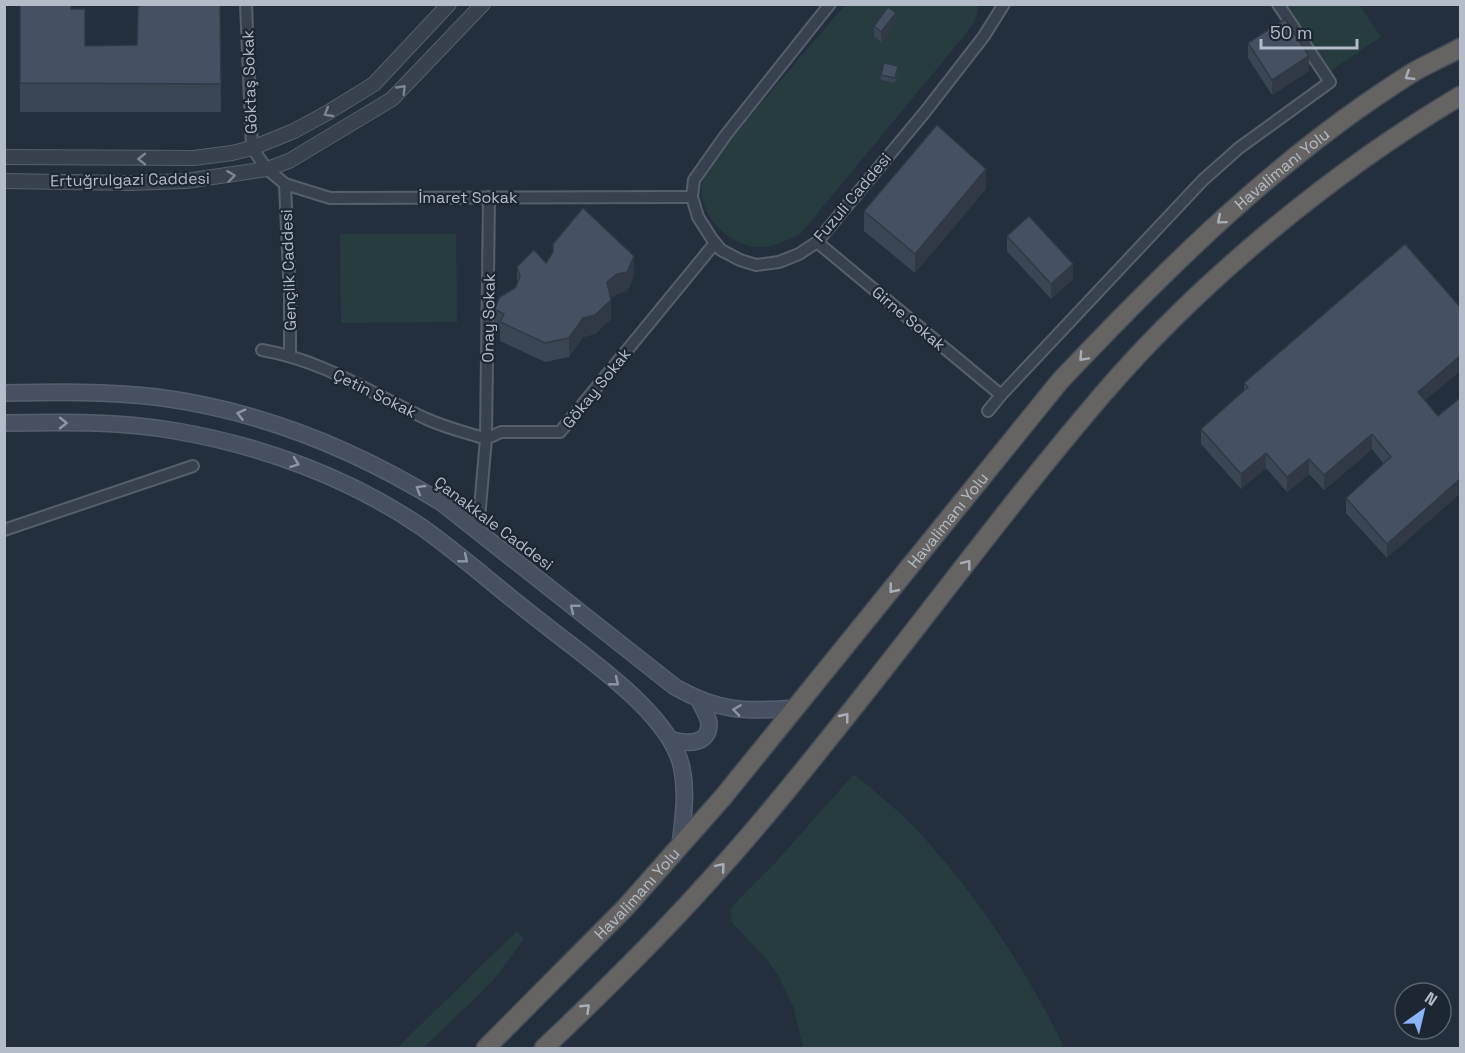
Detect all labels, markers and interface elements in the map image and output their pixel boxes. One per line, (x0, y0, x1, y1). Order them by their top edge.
scale bar (1261, 12, 1357, 50)
text: 50 m (1270, 21, 1312, 44)
street label: Göktaş Sokak (237, 29, 262, 134)
one-way arrow (1405, 68, 1415, 80)
one-way arrow (395, 85, 406, 95)
one-way arrow (324, 105, 334, 117)
street label: Havalimanı Yolu (1230, 124, 1334, 215)
street label: Fuzuli Caddesi (809, 148, 896, 246)
one-way arrow (137, 153, 146, 165)
street label: Ertuğrulgazi Caddesi (50, 168, 210, 191)
one-way arrow (226, 170, 235, 182)
street label: İmaret Sokak (418, 187, 518, 208)
street label: Gençlik Caddesi (276, 209, 301, 331)
one-way arrow (1217, 213, 1228, 224)
street label: Onay Sokak (477, 273, 500, 363)
street label: Girne Sokak (868, 281, 950, 356)
street label: Gökay Sokak (557, 343, 636, 433)
one-way arrow (1079, 351, 1090, 361)
street label: Çetin Sokak (329, 364, 420, 423)
one-way arrow (236, 409, 246, 421)
one-way arrow (58, 417, 67, 429)
one-way arrow (289, 455, 300, 468)
street label: Havalimanı Yolu (903, 468, 993, 572)
street label: Çanakkale Caddesi (430, 472, 557, 575)
one-way arrow (416, 485, 426, 497)
one-way arrow (457, 552, 468, 563)
one-way arrow (959, 560, 970, 571)
one-way arrow (889, 582, 900, 593)
one-way arrow (570, 605, 581, 616)
one-way arrow (609, 674, 620, 685)
one-way arrow (733, 704, 742, 716)
one-way arrow (838, 713, 849, 724)
street label: Havalimanı Yolu (590, 843, 685, 944)
one-way arrow (714, 863, 725, 874)
north arrow (1393, 981, 1453, 1041)
text: N (1421, 987, 1441, 1011)
one-way arrow (578, 1004, 589, 1015)

